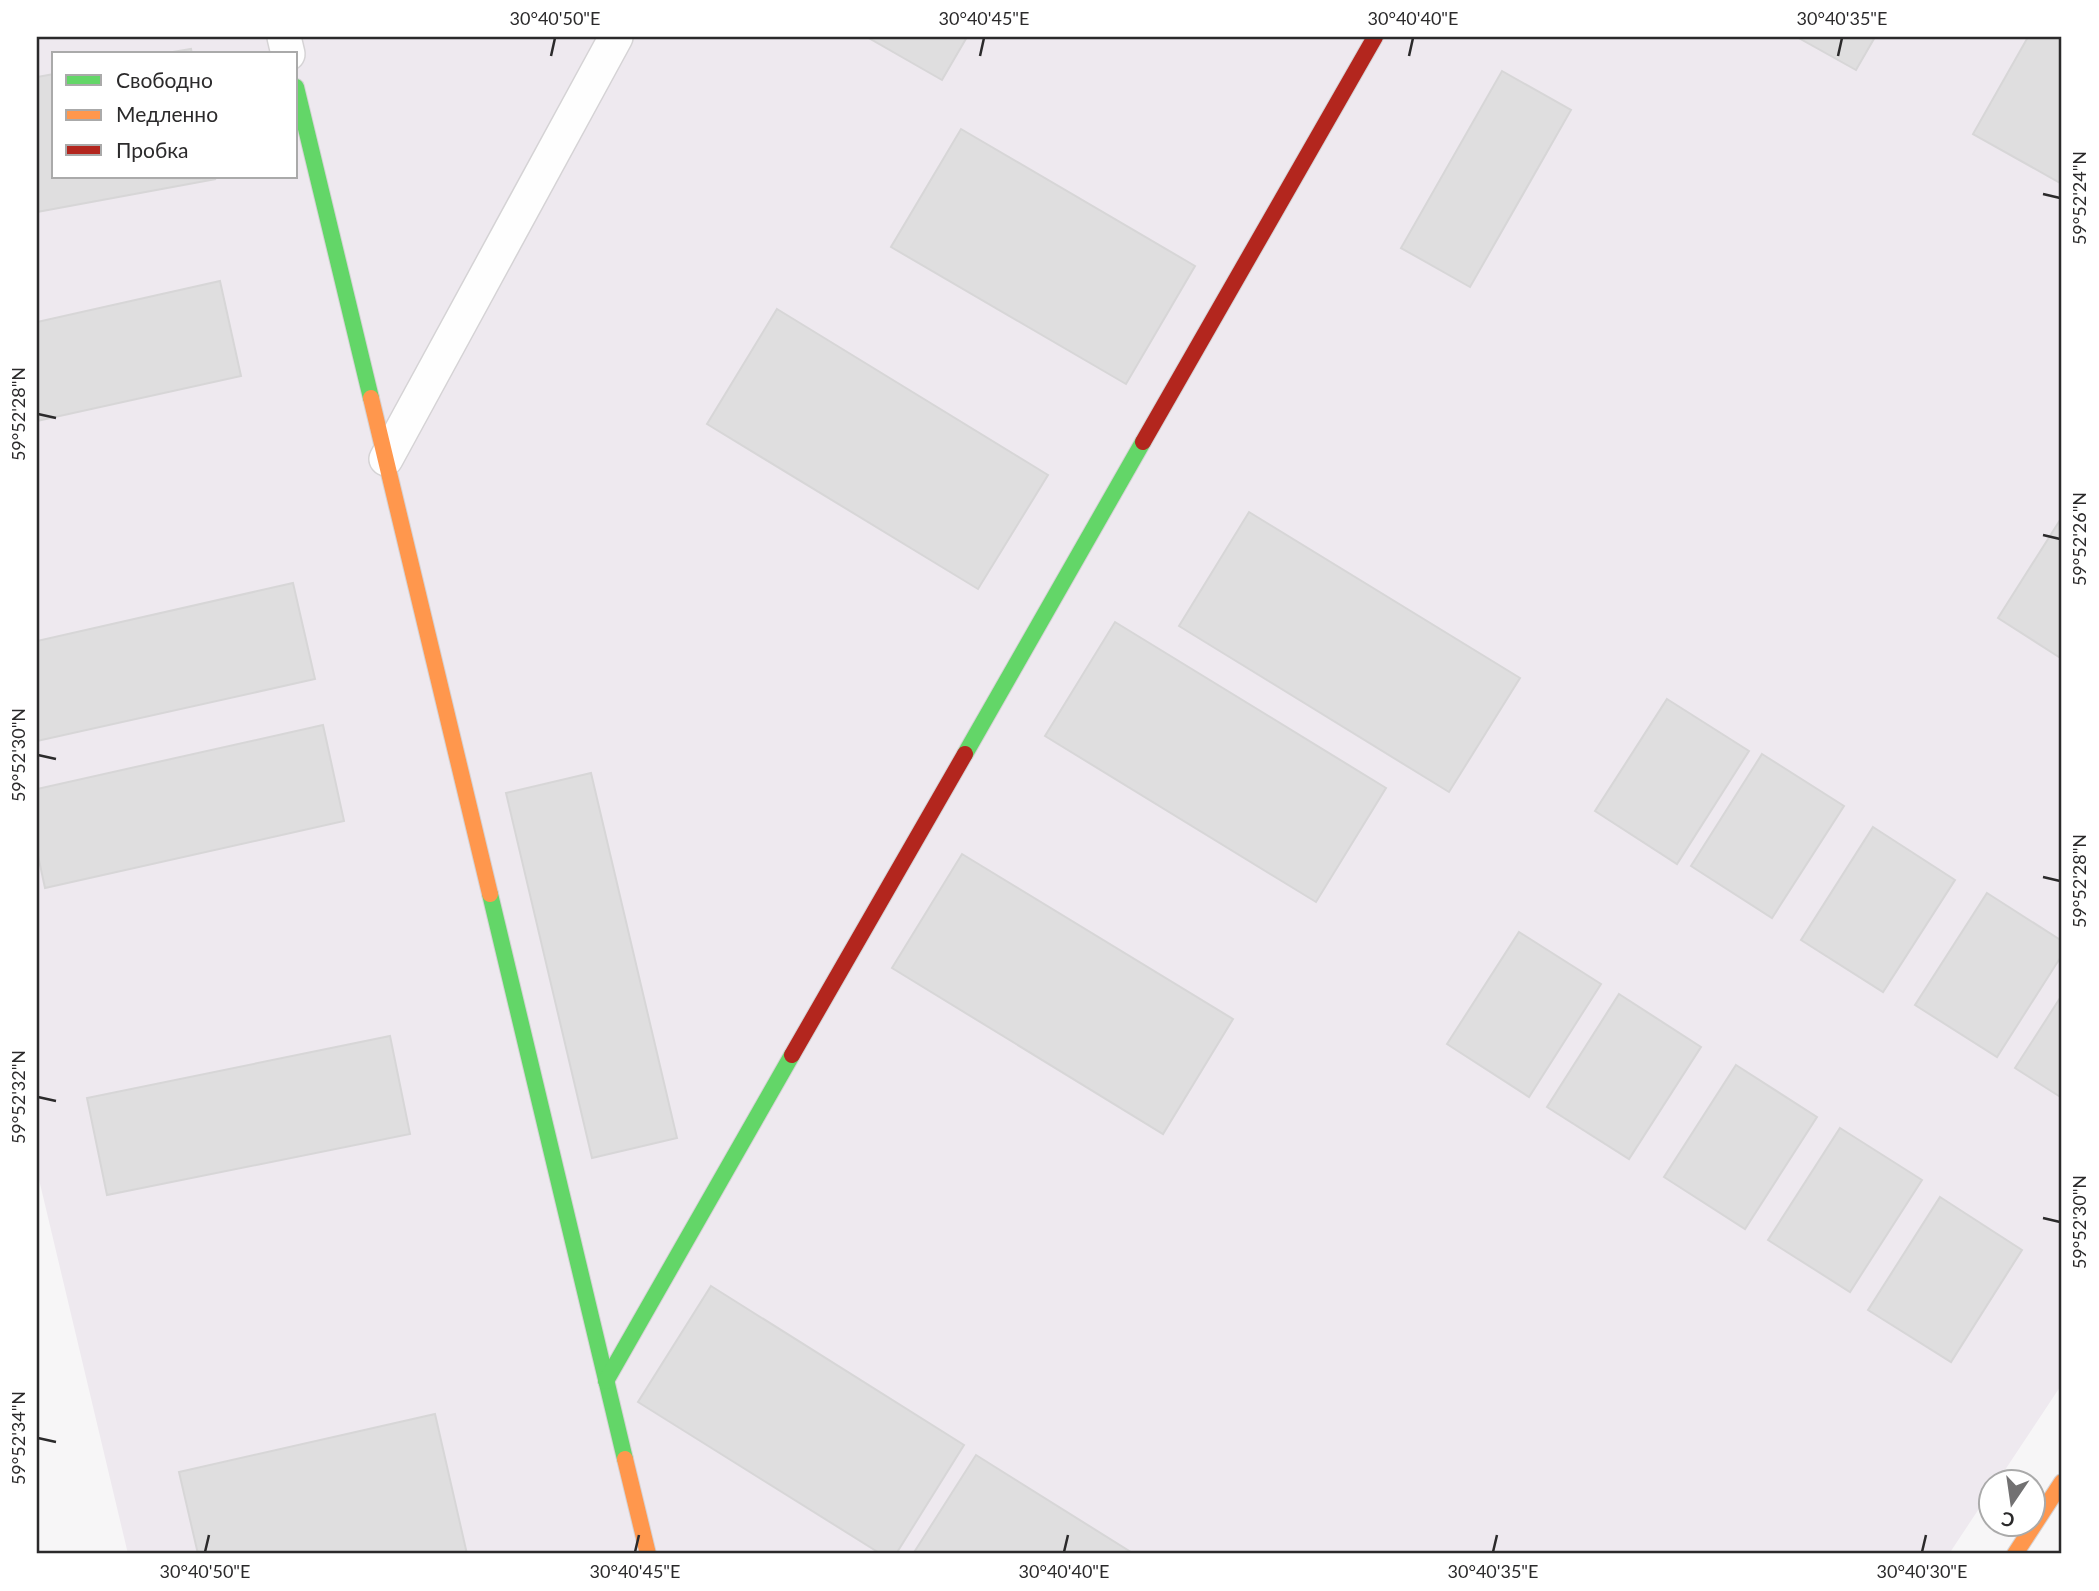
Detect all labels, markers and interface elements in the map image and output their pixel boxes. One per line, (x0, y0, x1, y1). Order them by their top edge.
text: 30°40'50"E (510, 7, 600, 29)
text: 30°40'45"E (939, 7, 1029, 29)
text: 30°40'40"E (1368, 7, 1458, 29)
text: 30°40'35"E (1797, 7, 1887, 29)
legend (52, 52, 298, 178)
text: Свободно (116, 67, 213, 92)
text: Медленно (116, 101, 218, 126)
text: Пробка (116, 137, 189, 162)
text: 59°52'24"N (2068, 151, 2090, 245)
text: 59°52'28"N (7, 367, 29, 461)
text: 59°52'26"N (2068, 492, 2090, 586)
text: 59°52'30"N (7, 708, 29, 802)
text: 59°52'28"N (2068, 834, 2090, 928)
text: 59°52'32"N (7, 1050, 29, 1144)
text: 59°52'30"N (2068, 1175, 2090, 1269)
text: 59°52'34"N (7, 1391, 29, 1485)
north arrow (1976, 1468, 2046, 1538)
text: С (1999, 1507, 2017, 1533)
text: 30°40'50"E (160, 1560, 250, 1582)
text: 30°40'45"E (590, 1560, 680, 1582)
text: 30°40'40"E (1019, 1560, 1109, 1582)
text: 30°40'35"E (1448, 1560, 1538, 1582)
text: 30°40'30"E (1877, 1560, 1967, 1582)

